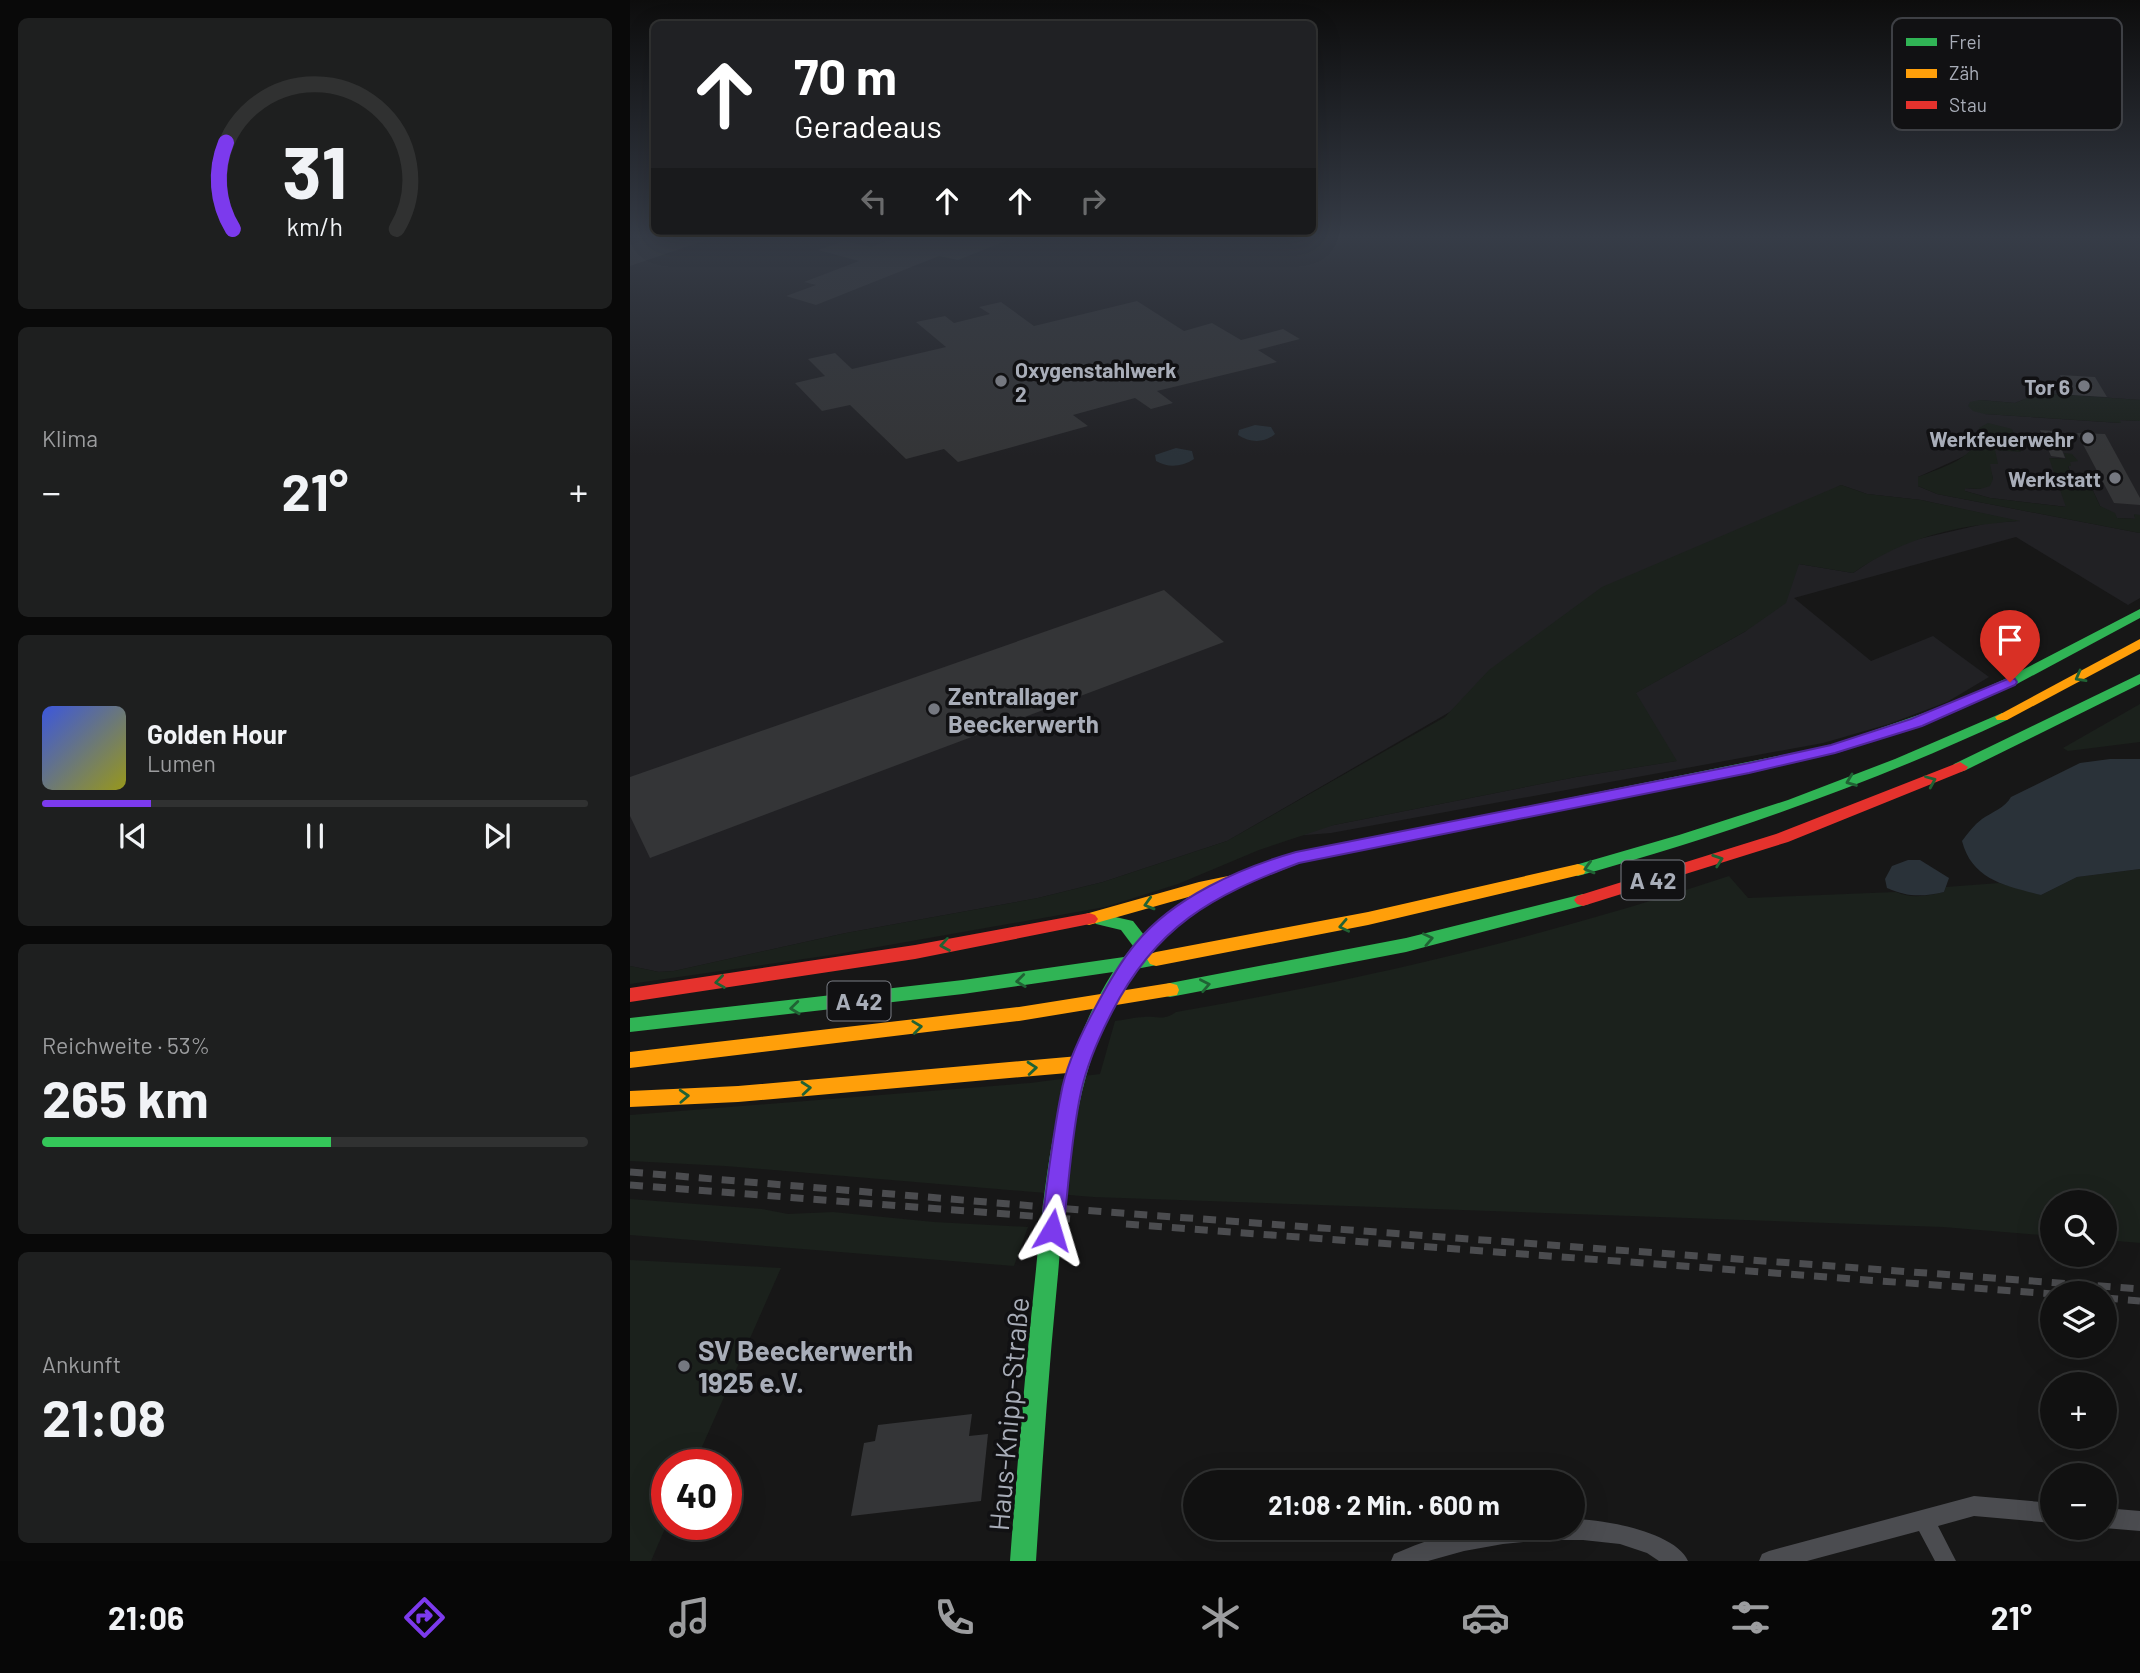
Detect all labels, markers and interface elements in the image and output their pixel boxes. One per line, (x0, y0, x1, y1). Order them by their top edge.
legend (1892, 18, 2122, 130)
text: Frei (1949, 30, 1981, 53)
text: 70 m (794, 46, 897, 105)
icon: ahead (679, 49, 770, 140)
text: Zäh (1949, 61, 1979, 84)
text: Stau (1949, 93, 1987, 116)
text: Geradeaus (794, 106, 942, 144)
text: 31 (283, 127, 347, 215)
icon: left (855, 182, 893, 220)
icon: ahead (928, 182, 966, 220)
icon: ahead (1001, 182, 1039, 220)
icon: right (1074, 182, 1112, 220)
text: km/h (287, 211, 343, 241)
place label: Oxygenstahlwerk 2 (1015, 357, 1177, 406)
marker: Oxygenstahlwerk 2 (993, 373, 1009, 389)
place label: Tor 6 (2024, 374, 2070, 399)
marker: Tor 6 (2076, 378, 2092, 394)
text: Klima (42, 424, 98, 452)
place label: Werkfeuerwehr (1929, 426, 2074, 451)
marker: Werkfeuerwehr (2080, 430, 2096, 446)
text: 21° (282, 459, 348, 521)
place label: Werkstatt (2008, 466, 2101, 491)
text: − (42, 468, 61, 514)
text: + (569, 468, 588, 514)
marker: Werkstatt (2107, 470, 2123, 486)
pin (1980, 610, 2040, 682)
icon: arrive (1991, 621, 2029, 659)
one-way arrow (2075, 668, 2088, 682)
place label: Zentrallager Beeckerwerth (948, 681, 1099, 738)
marker: Zentrallager Beeckerwerth (926, 701, 942, 717)
text: Golden Hour (147, 718, 287, 749)
text: Lumen (147, 749, 216, 777)
one-way arrow (1846, 773, 1858, 787)
one-way arrow (1925, 775, 1937, 789)
icon: previous (114, 817, 152, 855)
icon: pause (296, 817, 334, 855)
icon: next (478, 817, 516, 855)
one-way arrow (1712, 854, 1724, 868)
one-way arrow (1583, 859, 1595, 874)
road number: A 42 (1622, 860, 1684, 900)
one-way arrow (1144, 896, 1156, 911)
one-way arrow (1338, 918, 1350, 933)
one-way arrow (1422, 933, 1434, 948)
one-way arrow (939, 937, 951, 952)
one-way arrow (1015, 973, 1026, 988)
one-way arrow (714, 974, 726, 989)
one-way arrow (1199, 978, 1211, 993)
road number: A 42 (828, 982, 890, 1020)
one-way arrow (789, 1000, 800, 1015)
one-way arrow (911, 1020, 923, 1035)
text: Reichweite · 53% (42, 1031, 210, 1059)
one-way arrow (1027, 1061, 1038, 1076)
text: 265 km (42, 1066, 209, 1128)
one-way arrow (801, 1081, 812, 1096)
one-way arrow (679, 1089, 690, 1104)
map controls (2040, 1190, 2117, 1540)
button: search (2040, 1190, 2117, 1267)
position arrow (1015, 1193, 1089, 1267)
button: layers (2040, 1281, 2117, 1358)
street label: Haus-Knipp-Straße (981, 1296, 1035, 1532)
place label: SV Beeckerwerth 1925 e.V. (698, 1333, 913, 1399)
text: Ankunft (42, 1350, 121, 1378)
marker: SV Beeckerwerth 1925 e.V. (676, 1358, 692, 1374)
button: + (2040, 1372, 2117, 1449)
text: 21:08 (42, 1385, 166, 1447)
speed limit sign: 40 (651, 1449, 742, 1540)
button: − (2040, 1463, 2117, 1540)
text: 21:08 · 2 Min. · 600 m (1268, 1489, 1500, 1520)
icon: directions (400, 1593, 449, 1642)
icon: music (665, 1593, 714, 1642)
icon: phone (930, 1593, 979, 1642)
icon: climate (1196, 1593, 1245, 1642)
icon: car (1461, 1593, 1510, 1642)
icon: filters (1726, 1593, 1775, 1642)
text: 21:06 (108, 1598, 184, 1636)
text: 21° (1991, 1598, 2032, 1636)

